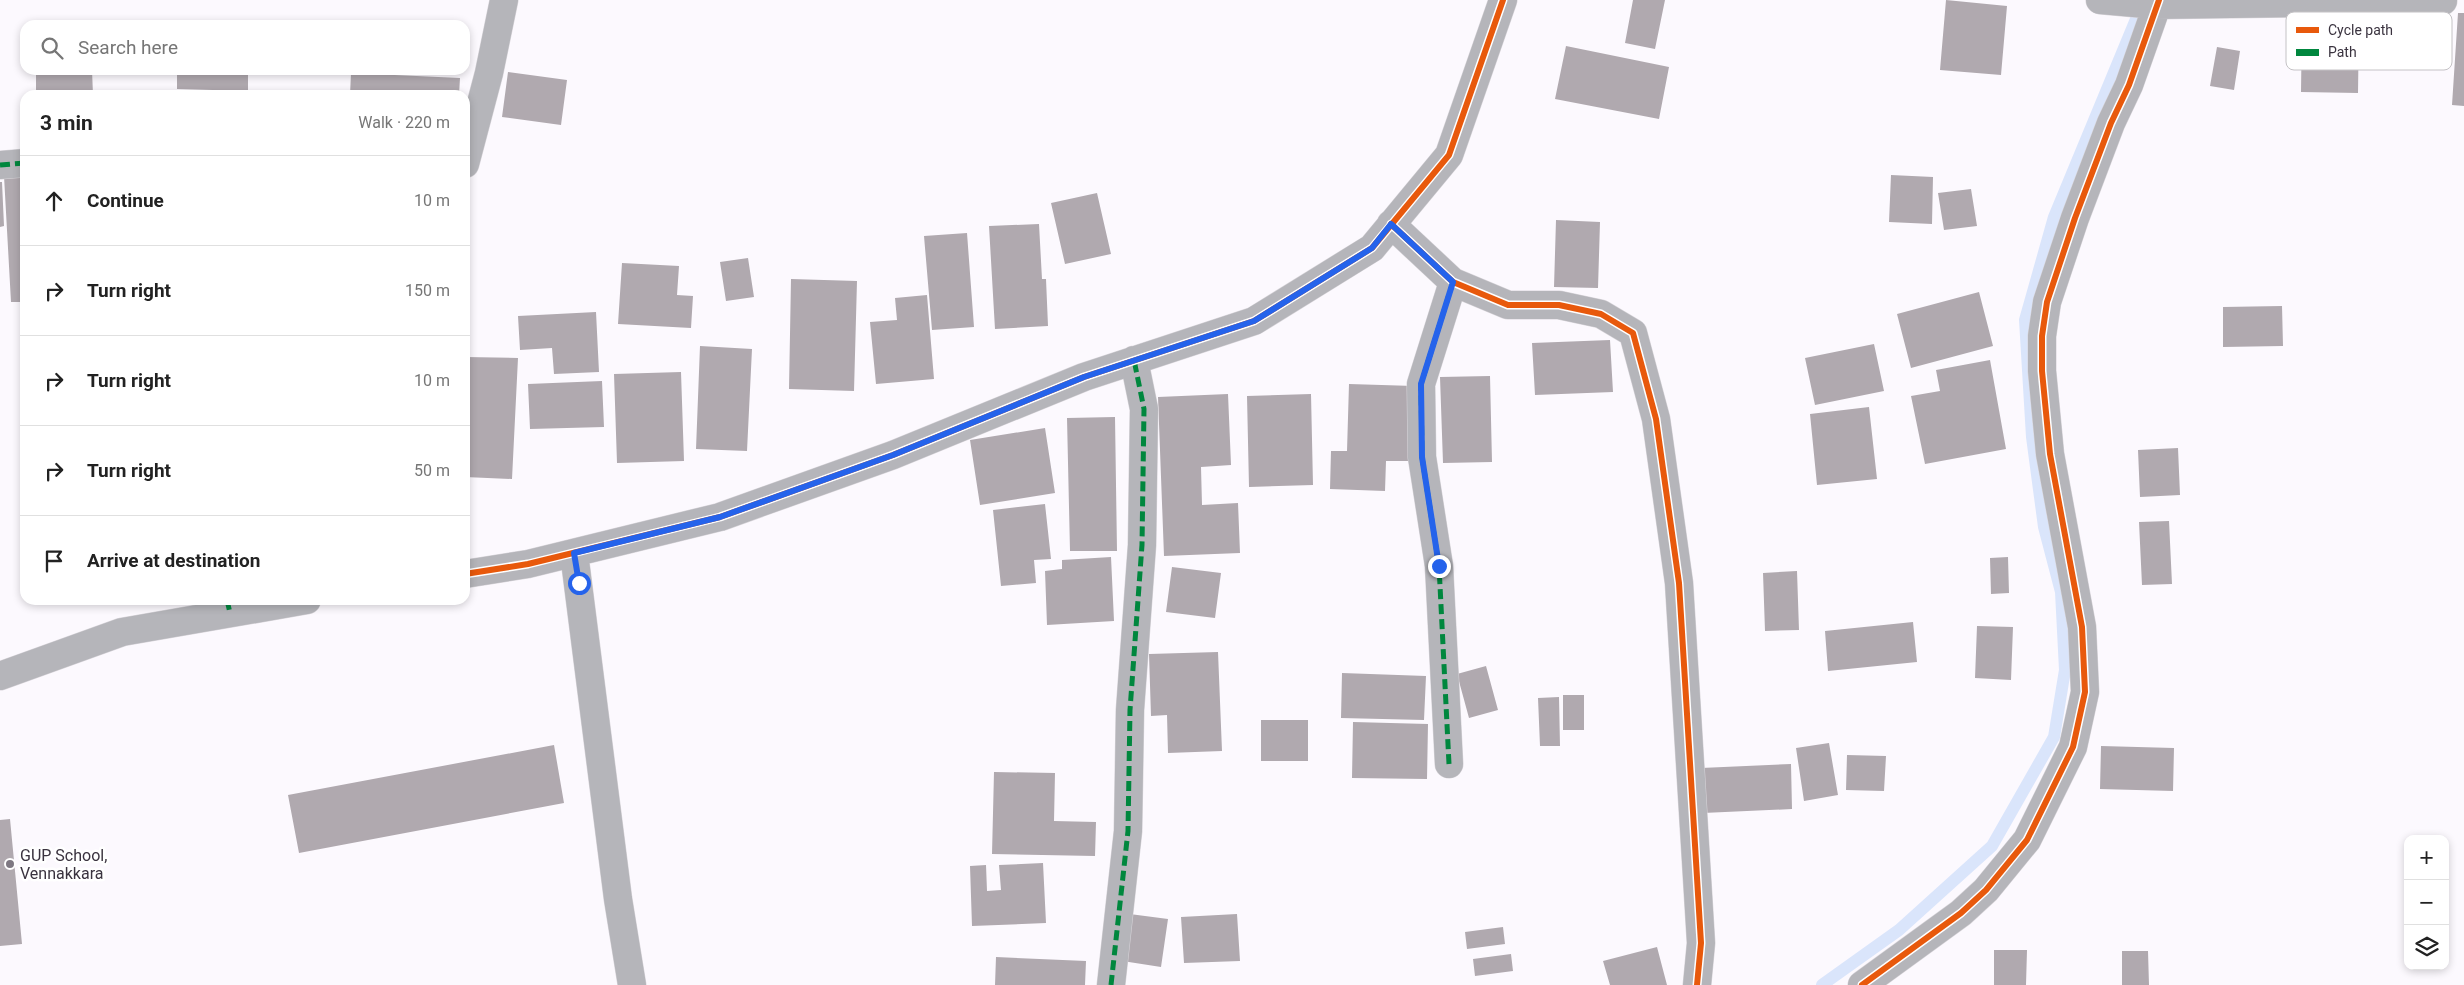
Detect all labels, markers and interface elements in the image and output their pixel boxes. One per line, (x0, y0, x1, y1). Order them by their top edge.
legend (2286, 12, 2452, 70)
search box (20, 20, 470, 75)
text: Cycle path (2328, 22, 2393, 38)
icon: search (38, 34, 66, 62)
text: Search here (78, 36, 178, 59)
text: Path (2328, 44, 2357, 60)
text: 3 min (40, 111, 93, 135)
text: Walk · 220 m (358, 113, 450, 132)
icon: ahead (40, 187, 68, 215)
text: Continue (87, 189, 164, 212)
text: 10 m (414, 191, 450, 210)
icon: right (40, 277, 68, 305)
text: Turn right (87, 279, 171, 302)
text: 150 m (405, 281, 450, 300)
icon: right (40, 367, 68, 395)
text: Turn right (87, 369, 171, 392)
text: 10 m (414, 371, 450, 390)
icon: right (40, 457, 68, 485)
text: Turn right (87, 459, 171, 482)
text: 50 m (414, 461, 450, 480)
icon: arrive (40, 547, 68, 575)
text: Arrive at destination (87, 549, 260, 572)
route end (1428, 555, 1451, 578)
route start (568, 572, 591, 595)
map controls (2404, 835, 2449, 970)
button: + (2404, 835, 2449, 880)
place label: GUP School, Vennakkara (20, 846, 107, 883)
marker: GUP School, Vennakkara (4, 858, 16, 870)
button: − (2404, 880, 2449, 925)
button: layers (2404, 925, 2449, 970)

